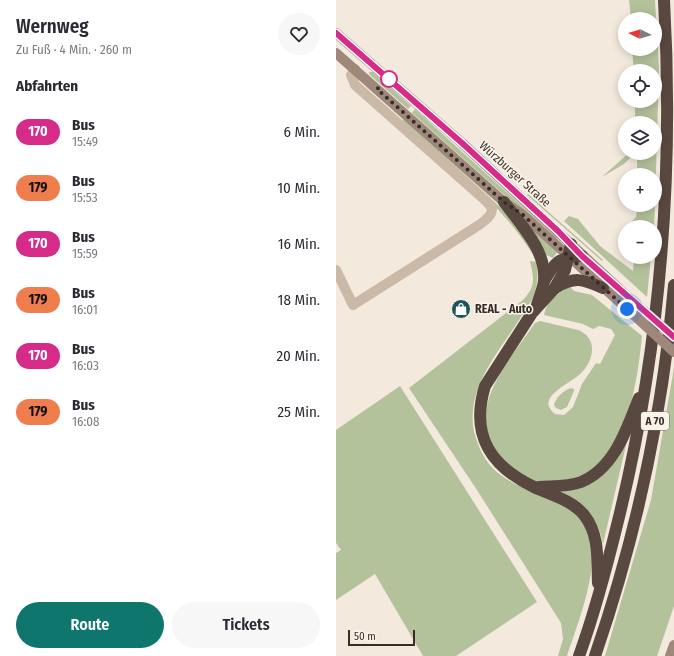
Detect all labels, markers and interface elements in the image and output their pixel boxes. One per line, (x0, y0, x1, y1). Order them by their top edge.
north arrow (618, 12, 662, 56)
map controls (618, 12, 662, 264)
button: heart (278, 13, 320, 55)
text: Wernweg (16, 15, 89, 38)
text: Zu Fuß · 4 Min. · 260 m (16, 42, 132, 57)
button: locate (618, 64, 662, 108)
unlabelled marker (380, 70, 398, 88)
text: Abfahrten (16, 77, 78, 95)
text: Bus (72, 116, 95, 134)
button: layers (618, 116, 662, 160)
text: 170 (28, 123, 48, 140)
text: 6 Min. (284, 123, 320, 141)
text: 15:49 (72, 134, 98, 149)
street label: Würzburger Straße (477, 138, 554, 210)
button: + (618, 168, 662, 212)
text: Bus (72, 172, 95, 190)
text: 179 (28, 179, 48, 196)
text: 10 Min. (277, 179, 320, 197)
text: 15:53 (72, 190, 98, 205)
button: − (618, 220, 662, 264)
text: Bus (72, 228, 95, 246)
text: 170 (28, 235, 48, 252)
text: 16 Min. (278, 235, 320, 253)
text: 15:59 (72, 246, 98, 261)
text: Bus (72, 284, 95, 302)
text: 179 (28, 291, 48, 308)
text: 18 Min. (278, 291, 320, 309)
shop icon: REAL - Auto (450, 298, 472, 320)
your location (617, 299, 637, 319)
text: 16:01 (72, 302, 98, 317)
place label: REAL - Auto (475, 302, 533, 316)
text: Bus (72, 340, 95, 358)
text: 170 (28, 347, 48, 364)
text: 20 Min. (277, 347, 320, 365)
text: 16:03 (72, 358, 99, 373)
text: Bus (72, 396, 95, 414)
text: 179 (28, 403, 48, 420)
text: 25 Min. (277, 403, 320, 421)
road number: A 70 (641, 412, 669, 430)
text: 16:08 (72, 414, 100, 429)
button: Route (16, 602, 164, 648)
button: Tickets (172, 602, 320, 648)
scale bar (348, 628, 415, 647)
text: 50 m (354, 630, 376, 643)

